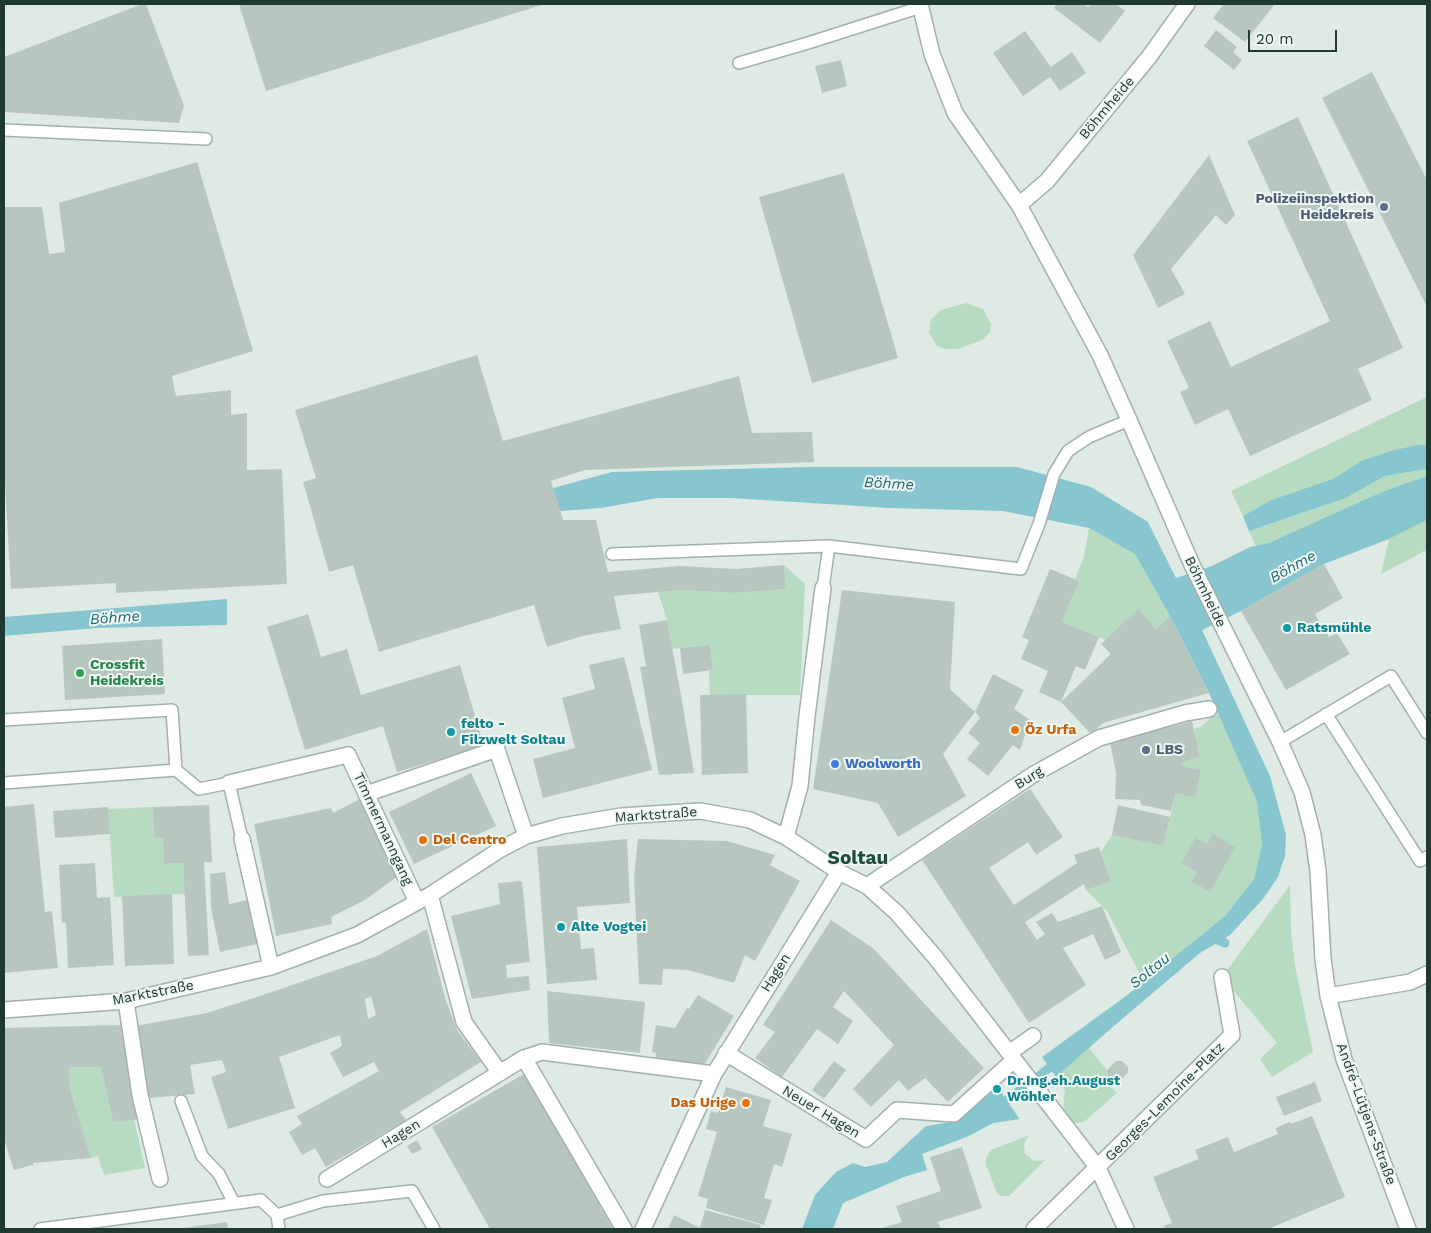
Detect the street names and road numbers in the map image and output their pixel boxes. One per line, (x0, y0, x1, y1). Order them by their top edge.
street label: Böhmheide (1076, 73, 1138, 143)
street label: Böhmheide (1181, 554, 1229, 630)
street label: Burg (1012, 763, 1046, 793)
street label: Timmermanngang (349, 770, 417, 888)
street label: Marktstraße (614, 804, 698, 826)
street label: Hagen (758, 951, 794, 995)
street label: Marktstraße (111, 977, 195, 1009)
street label: Georges-Lemoine-Platz (1102, 1039, 1228, 1165)
street label: André-Lütjens-Straße (1332, 1041, 1400, 1187)
street label: Neuer Hagen (779, 1082, 863, 1142)
street label: Hagen (379, 1116, 423, 1152)

